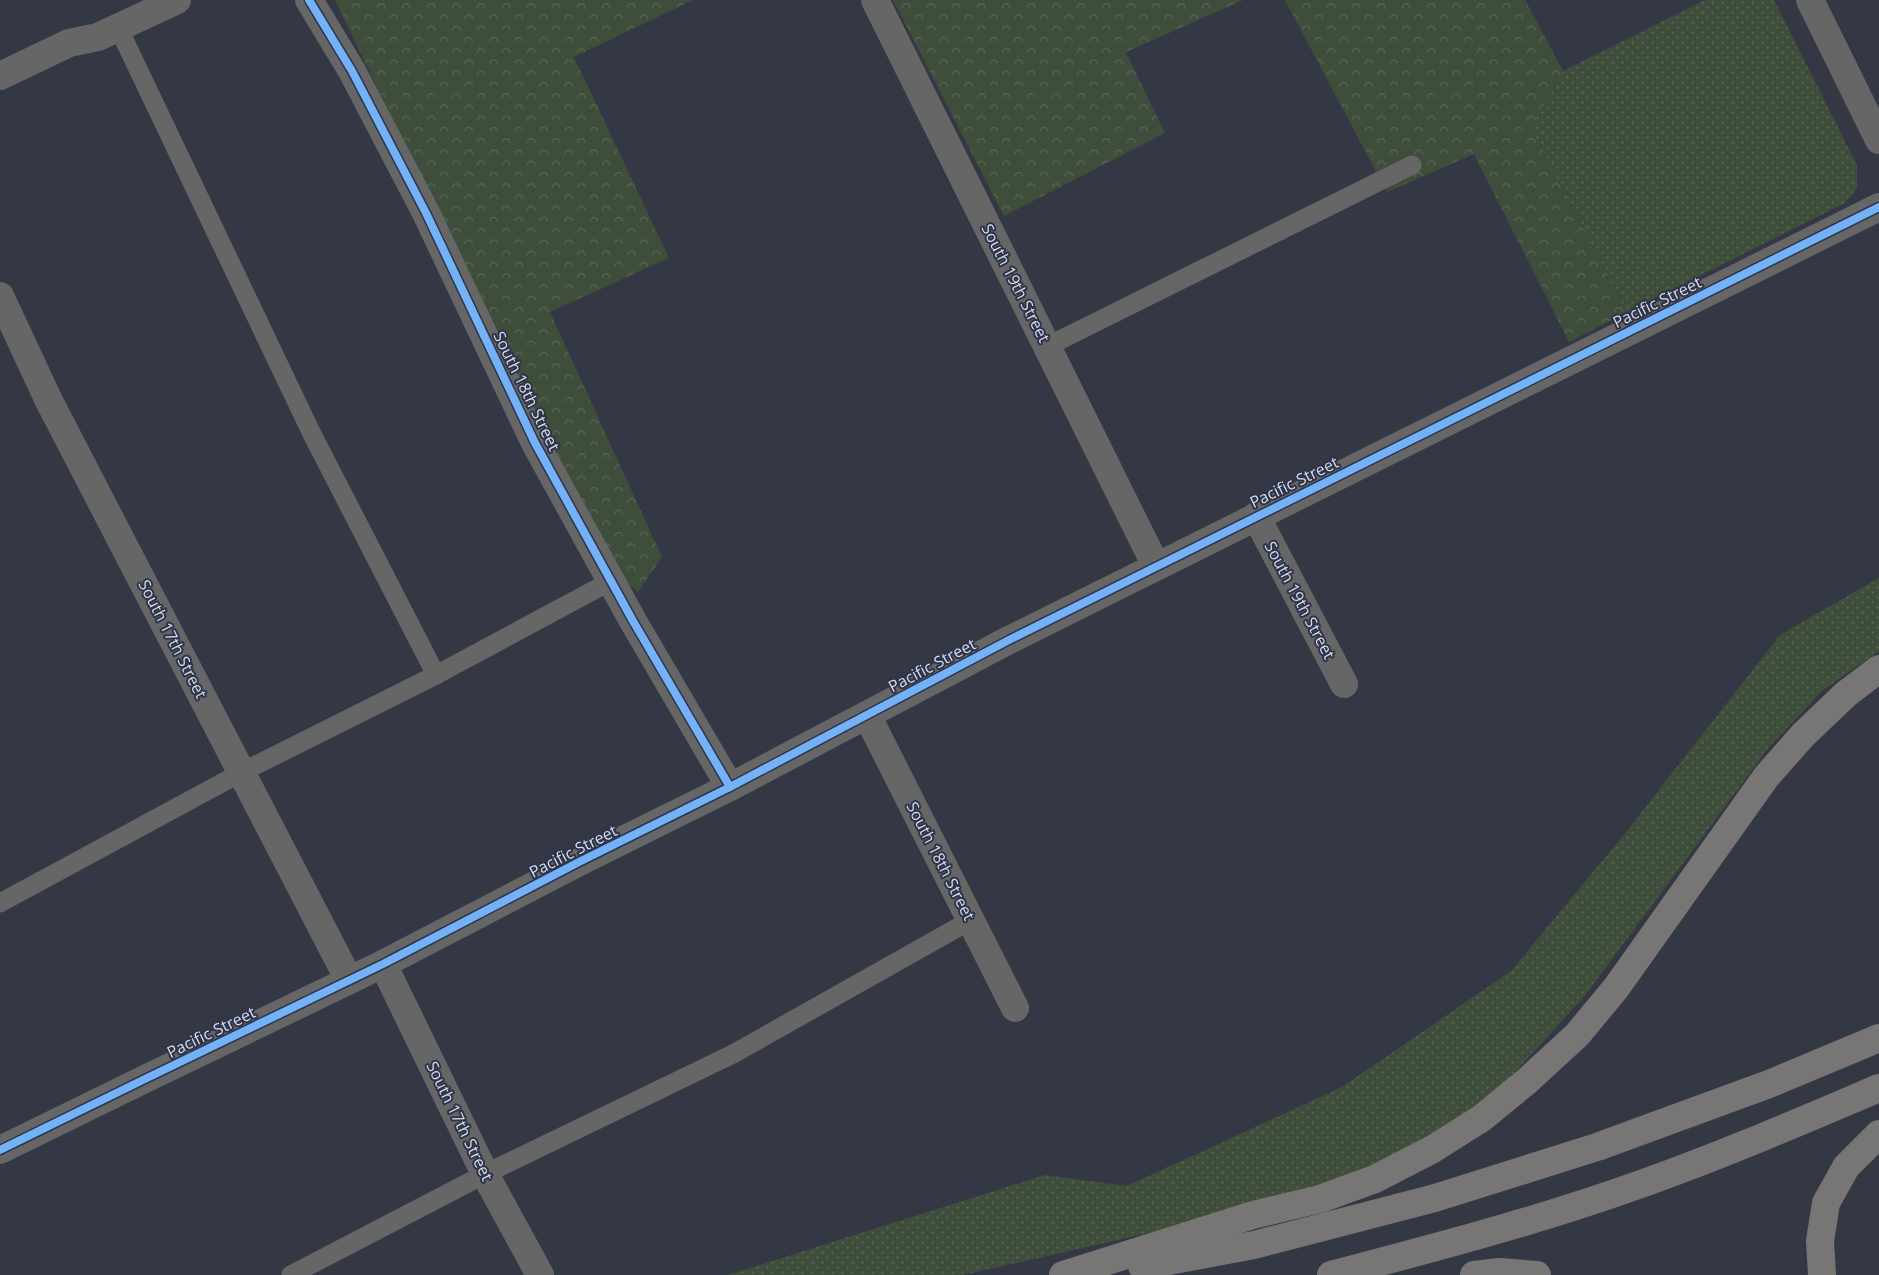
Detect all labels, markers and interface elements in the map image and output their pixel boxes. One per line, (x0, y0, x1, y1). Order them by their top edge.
street label: South 19th Street (977, 220, 1056, 346)
street label: Pacific Street (1609, 271, 1705, 333)
street label: South 18th Street (488, 328, 566, 455)
street label: Pacific Street (1246, 451, 1342, 513)
street label: South 19th Street (1260, 537, 1340, 663)
street label: South 17th Street (134, 576, 213, 702)
street label: Pacific Street (884, 633, 980, 697)
street label: South 18th Street (902, 798, 981, 924)
street label: Pacific Street (525, 819, 621, 883)
street label: Pacific Street (163, 1001, 259, 1063)
street label: South 17th Street (421, 1058, 499, 1185)

